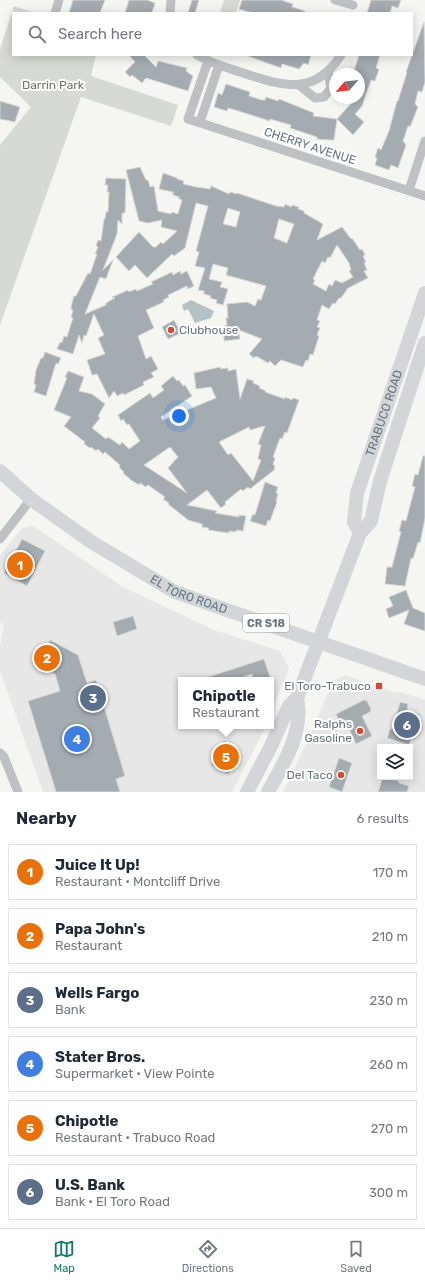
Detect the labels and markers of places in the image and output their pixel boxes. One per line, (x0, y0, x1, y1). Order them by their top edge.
place label: Clubhouse (179, 323, 239, 337)
marker: Clubhouse (166, 325, 176, 335)
pin: 1 (7, 550, 33, 580)
pin: 2 (34, 643, 60, 673)
place label: El Toro-Trabuco (284, 679, 371, 693)
marker: El Toro-Trabuco (374, 681, 384, 691)
pin: 3 (80, 683, 106, 713)
pin: 6 (394, 710, 420, 740)
place label: Ralphs Gasoline (304, 717, 352, 745)
pin: 4 (64, 724, 90, 754)
marker: Ralphs Gasoline (355, 726, 365, 736)
pin: 5 (213, 742, 239, 772)
place label: Del Taco (286, 768, 333, 782)
marker: Del Taco (336, 770, 346, 780)

